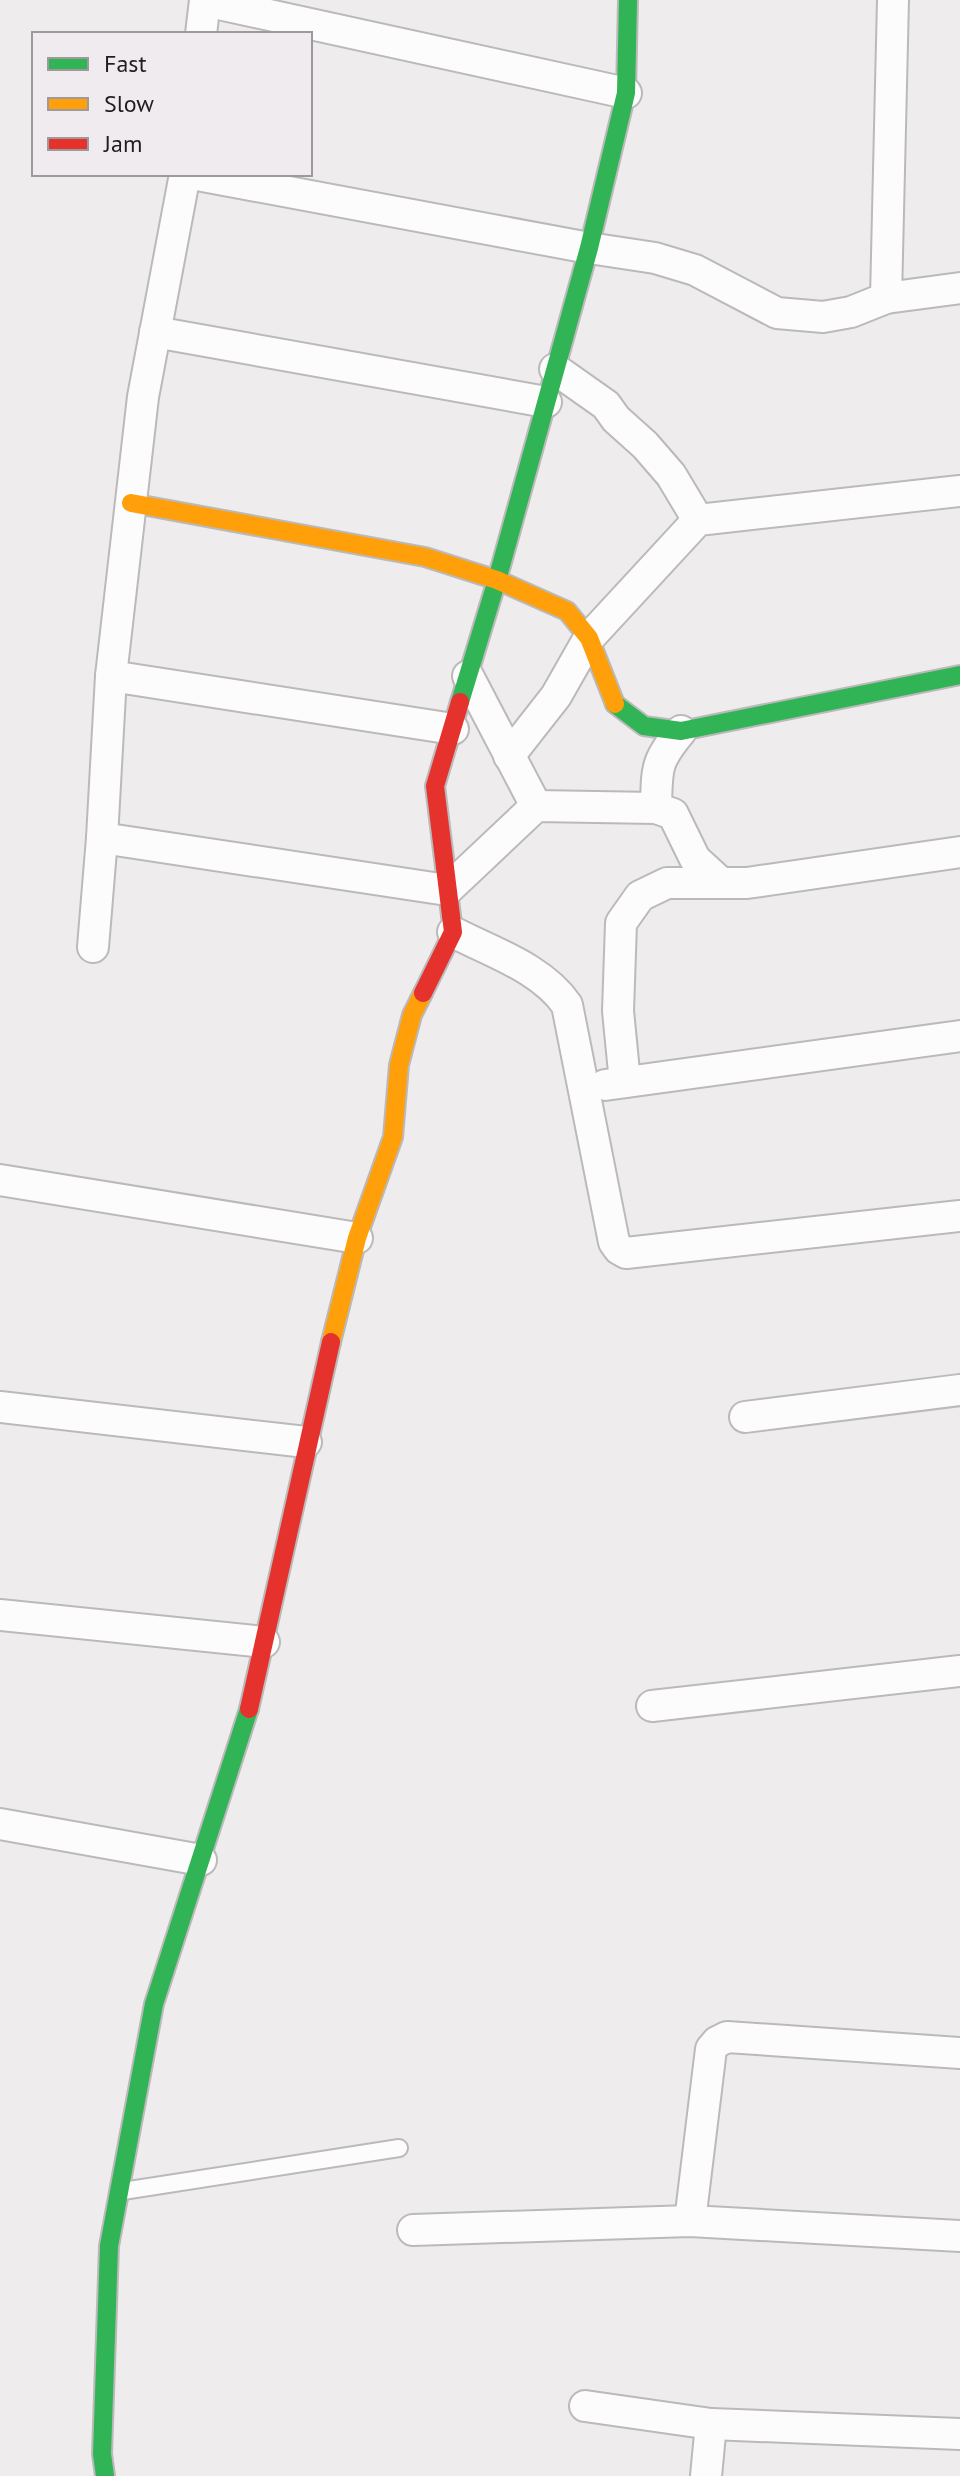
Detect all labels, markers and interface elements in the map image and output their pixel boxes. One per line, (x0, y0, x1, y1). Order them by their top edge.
legend (32, 32, 312, 176)
text: Fast (104, 48, 147, 79)
text: Slow (104, 88, 154, 119)
text: Jam (103, 128, 142, 159)

